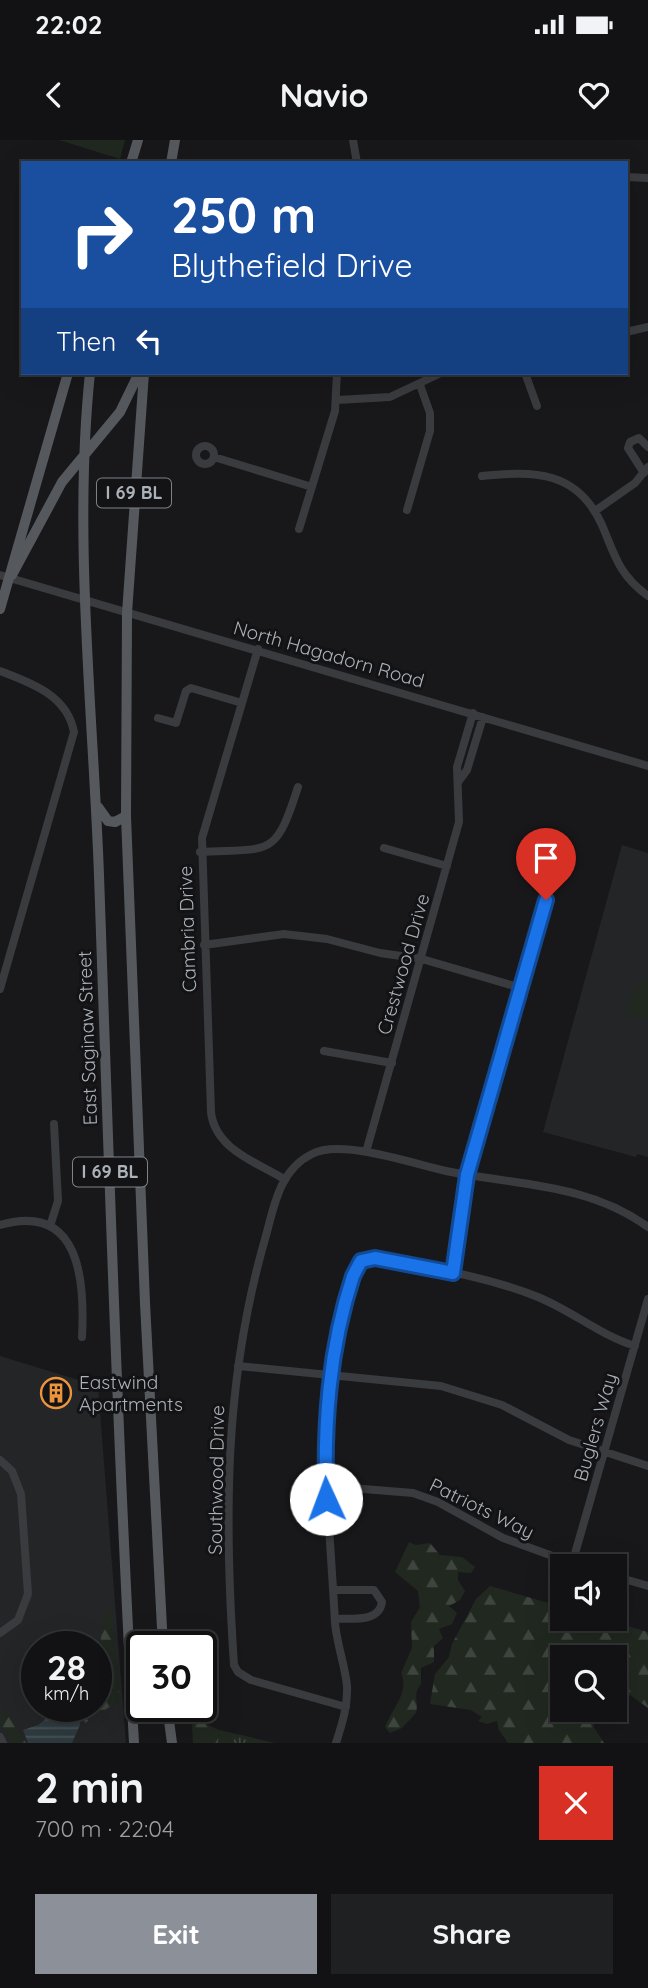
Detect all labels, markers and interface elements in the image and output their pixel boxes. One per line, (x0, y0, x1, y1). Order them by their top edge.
text: 22:02 (35, 8, 102, 41)
text: Navio (280, 75, 368, 115)
icon: back (35, 76, 73, 114)
icon: heart (575, 76, 613, 114)
text: 250 m (171, 184, 316, 245)
icon: right (56, 189, 147, 280)
text: Blythefield Drive (171, 245, 413, 285)
icon: left (130, 322, 168, 360)
text: Then (56, 325, 116, 358)
road number: I 69 BL (97, 478, 171, 508)
street label: North Hagadorn Road (231, 615, 427, 693)
pin (516, 828, 576, 900)
icon: arrive (527, 839, 565, 877)
street label: Cambria Drive (173, 865, 201, 993)
street label: Crestwood Drive (371, 891, 435, 1037)
street label: East Saginaw Street (72, 950, 102, 1126)
road number: I 69 BL (73, 1157, 147, 1186)
place label: Eastwind Apartments (79, 1370, 183, 1416)
street label: Buglers Way (568, 1370, 622, 1484)
building icon: Eastwind Apartments (39, 1376, 73, 1410)
street label: Southwood Drive (203, 1405, 229, 1555)
position arrow (289, 1462, 363, 1536)
street label: Patriots Way (426, 1472, 538, 1544)
map controls (550, 1554, 627, 1722)
button: sound (550, 1554, 627, 1631)
speed limit sign: 30 (126, 1631, 217, 1722)
text: 28 (47, 1645, 86, 1689)
button: search (550, 1645, 627, 1722)
text: km/h (44, 1682, 89, 1705)
text: 2 min (35, 1761, 144, 1814)
button: close (539, 1766, 613, 1840)
text: 700 m · 22:04 (35, 1814, 174, 1843)
button: Exit (35, 1894, 317, 1974)
button: Share (331, 1894, 613, 1974)

